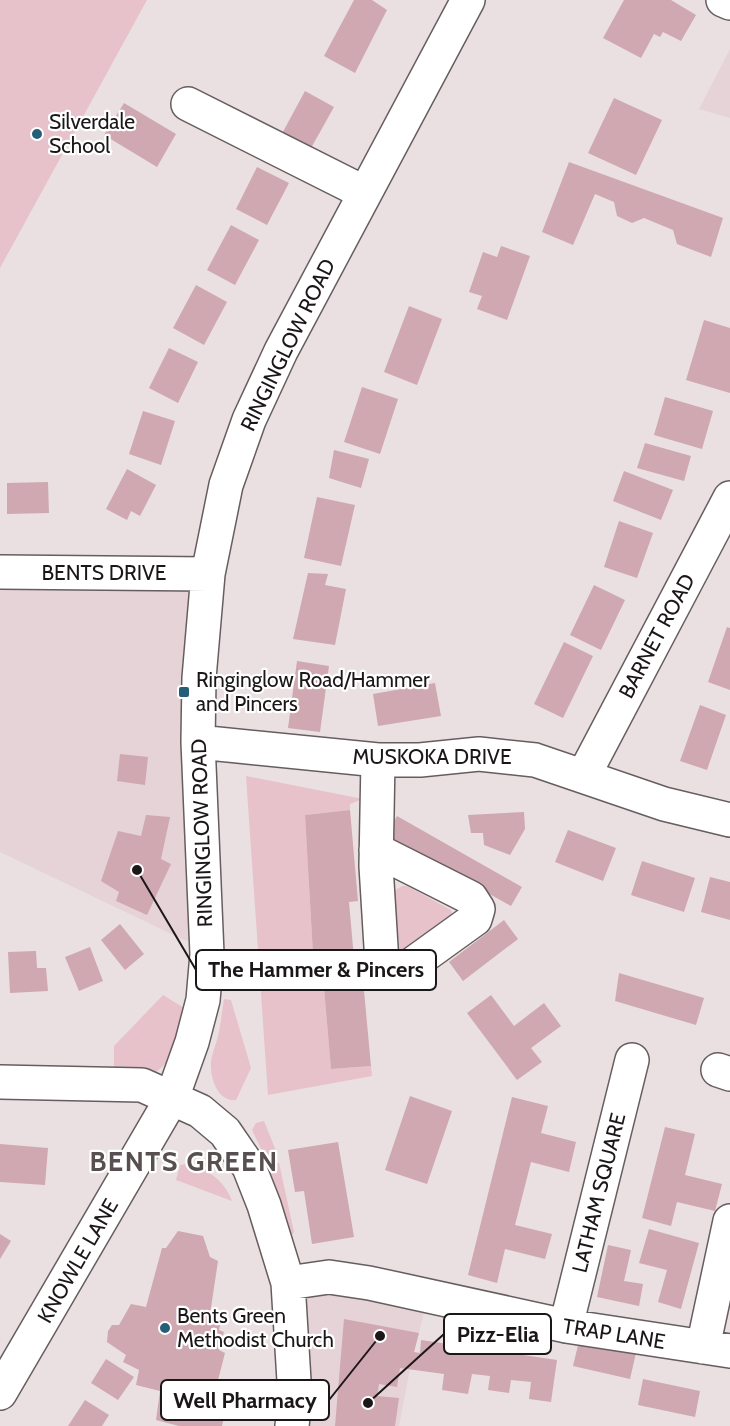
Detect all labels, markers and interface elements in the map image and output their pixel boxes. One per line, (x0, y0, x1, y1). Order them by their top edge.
place label: Silverdale School (49, 109, 135, 158)
marker: Silverdale School (30, 127, 44, 141)
street label: RINGINGLOW ROAD (235, 255, 340, 435)
street label: BENTS DRIVE (42, 560, 166, 585)
street label: BARNET ROAD (613, 569, 700, 702)
place label: Ringinglow Road/Hammer and Pincers (196, 667, 430, 716)
marker: Ringinglow Road/Hammer and Pincers (177, 685, 191, 699)
street label: RINGINGLOW ROAD (186, 738, 217, 928)
street label: MUSKOKA DRIVE (352, 744, 512, 769)
callout: The Hammer & Pincers (196, 950, 436, 990)
text: The Hammer & Pincers (208, 956, 424, 983)
street label: LATHAM SQUARE (567, 1110, 630, 1275)
district label: BENTS GREEN (89, 1145, 279, 1178)
street label: KNOWLE LANE (32, 1194, 123, 1327)
place label: Bents Green Methodist Church (177, 1303, 334, 1352)
street label: TRAP LANE (561, 1313, 667, 1354)
callout: Pizz-Elia (444, 1314, 551, 1354)
marker: Bents Green Methodist Church (158, 1321, 172, 1335)
text: Pizz-Elia (457, 1321, 539, 1348)
callout: Well Pharmacy (161, 1380, 329, 1420)
text: Well Pharmacy (173, 1387, 317, 1414)

